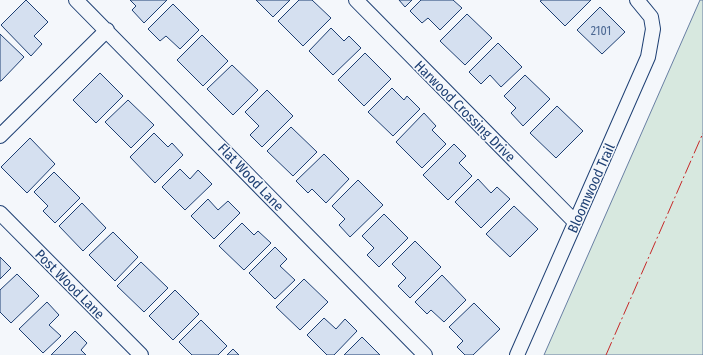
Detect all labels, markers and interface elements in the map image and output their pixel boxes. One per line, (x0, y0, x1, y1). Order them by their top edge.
house number: 2101 (591, 24, 611, 38)
street label: Harwood Crossing Drive (411, 57, 519, 165)
street label: Flat Wood Lane (214, 140, 287, 215)
street label: Bloomwood Trail (564, 141, 619, 236)
street label: Post Wood Lane (31, 246, 108, 323)

